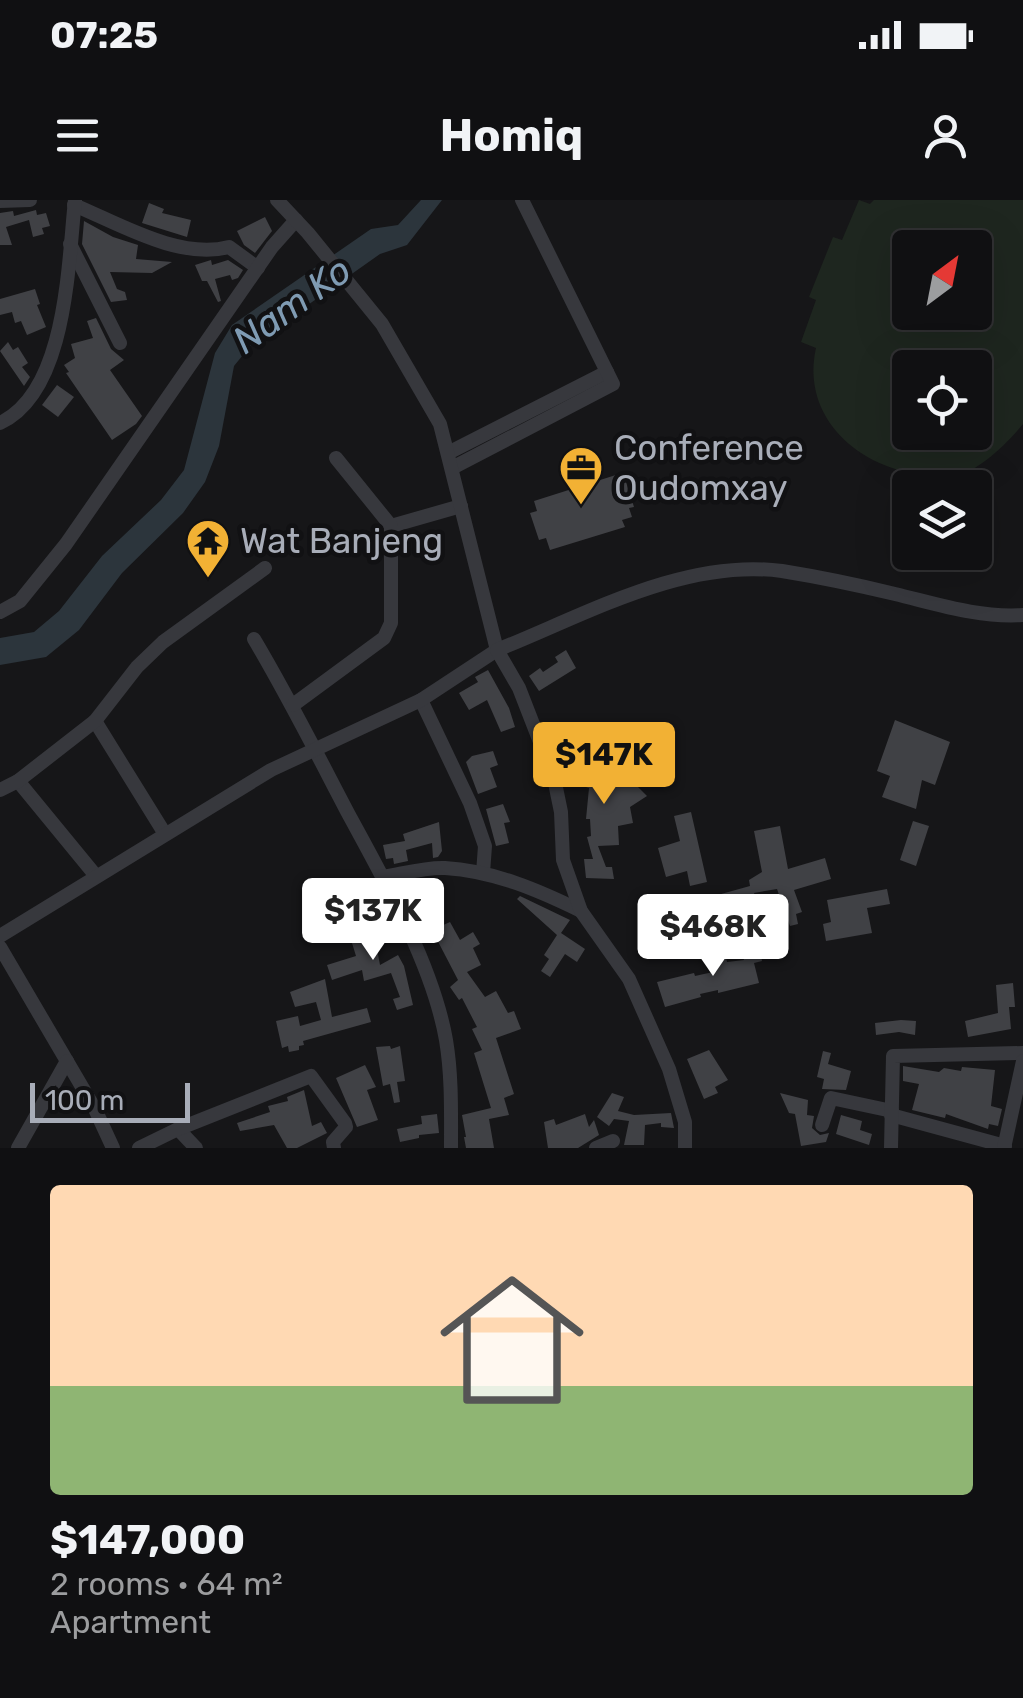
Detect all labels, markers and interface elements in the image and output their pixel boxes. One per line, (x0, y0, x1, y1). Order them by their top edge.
text: 07:25 (50, 12, 158, 58)
icon: menu (50, 108, 105, 163)
icon: person (918, 108, 973, 163)
text: Homiq (440, 109, 583, 162)
north arrow (892, 230, 992, 330)
map controls (892, 230, 992, 570)
water label: Nam Ko (224, 247, 360, 363)
button: locate (892, 350, 992, 450)
place label: Conference Oudomxay (614, 427, 804, 509)
office icon: Conference Oudomxay (558, 445, 604, 506)
button: layers (892, 470, 992, 570)
temple icon: Wat Banjeng (185, 518, 231, 579)
place label: Wat Banjeng (240, 520, 443, 562)
pin: $147K (534, 722, 674, 807)
text: $147K (555, 735, 653, 773)
pin: $137K (303, 878, 443, 963)
text: $137K (324, 891, 422, 929)
pin: $468K (643, 894, 783, 979)
text: $468K (660, 907, 766, 945)
scale bar (30, 1078, 190, 1123)
text: 100 m (45, 1084, 124, 1117)
icon: home (422, 1250, 602, 1430)
text: $147,000 (50, 1515, 245, 1565)
text: 2 rooms · 64 m² (50, 1565, 283, 1603)
text: Apartment (50, 1603, 211, 1641)

